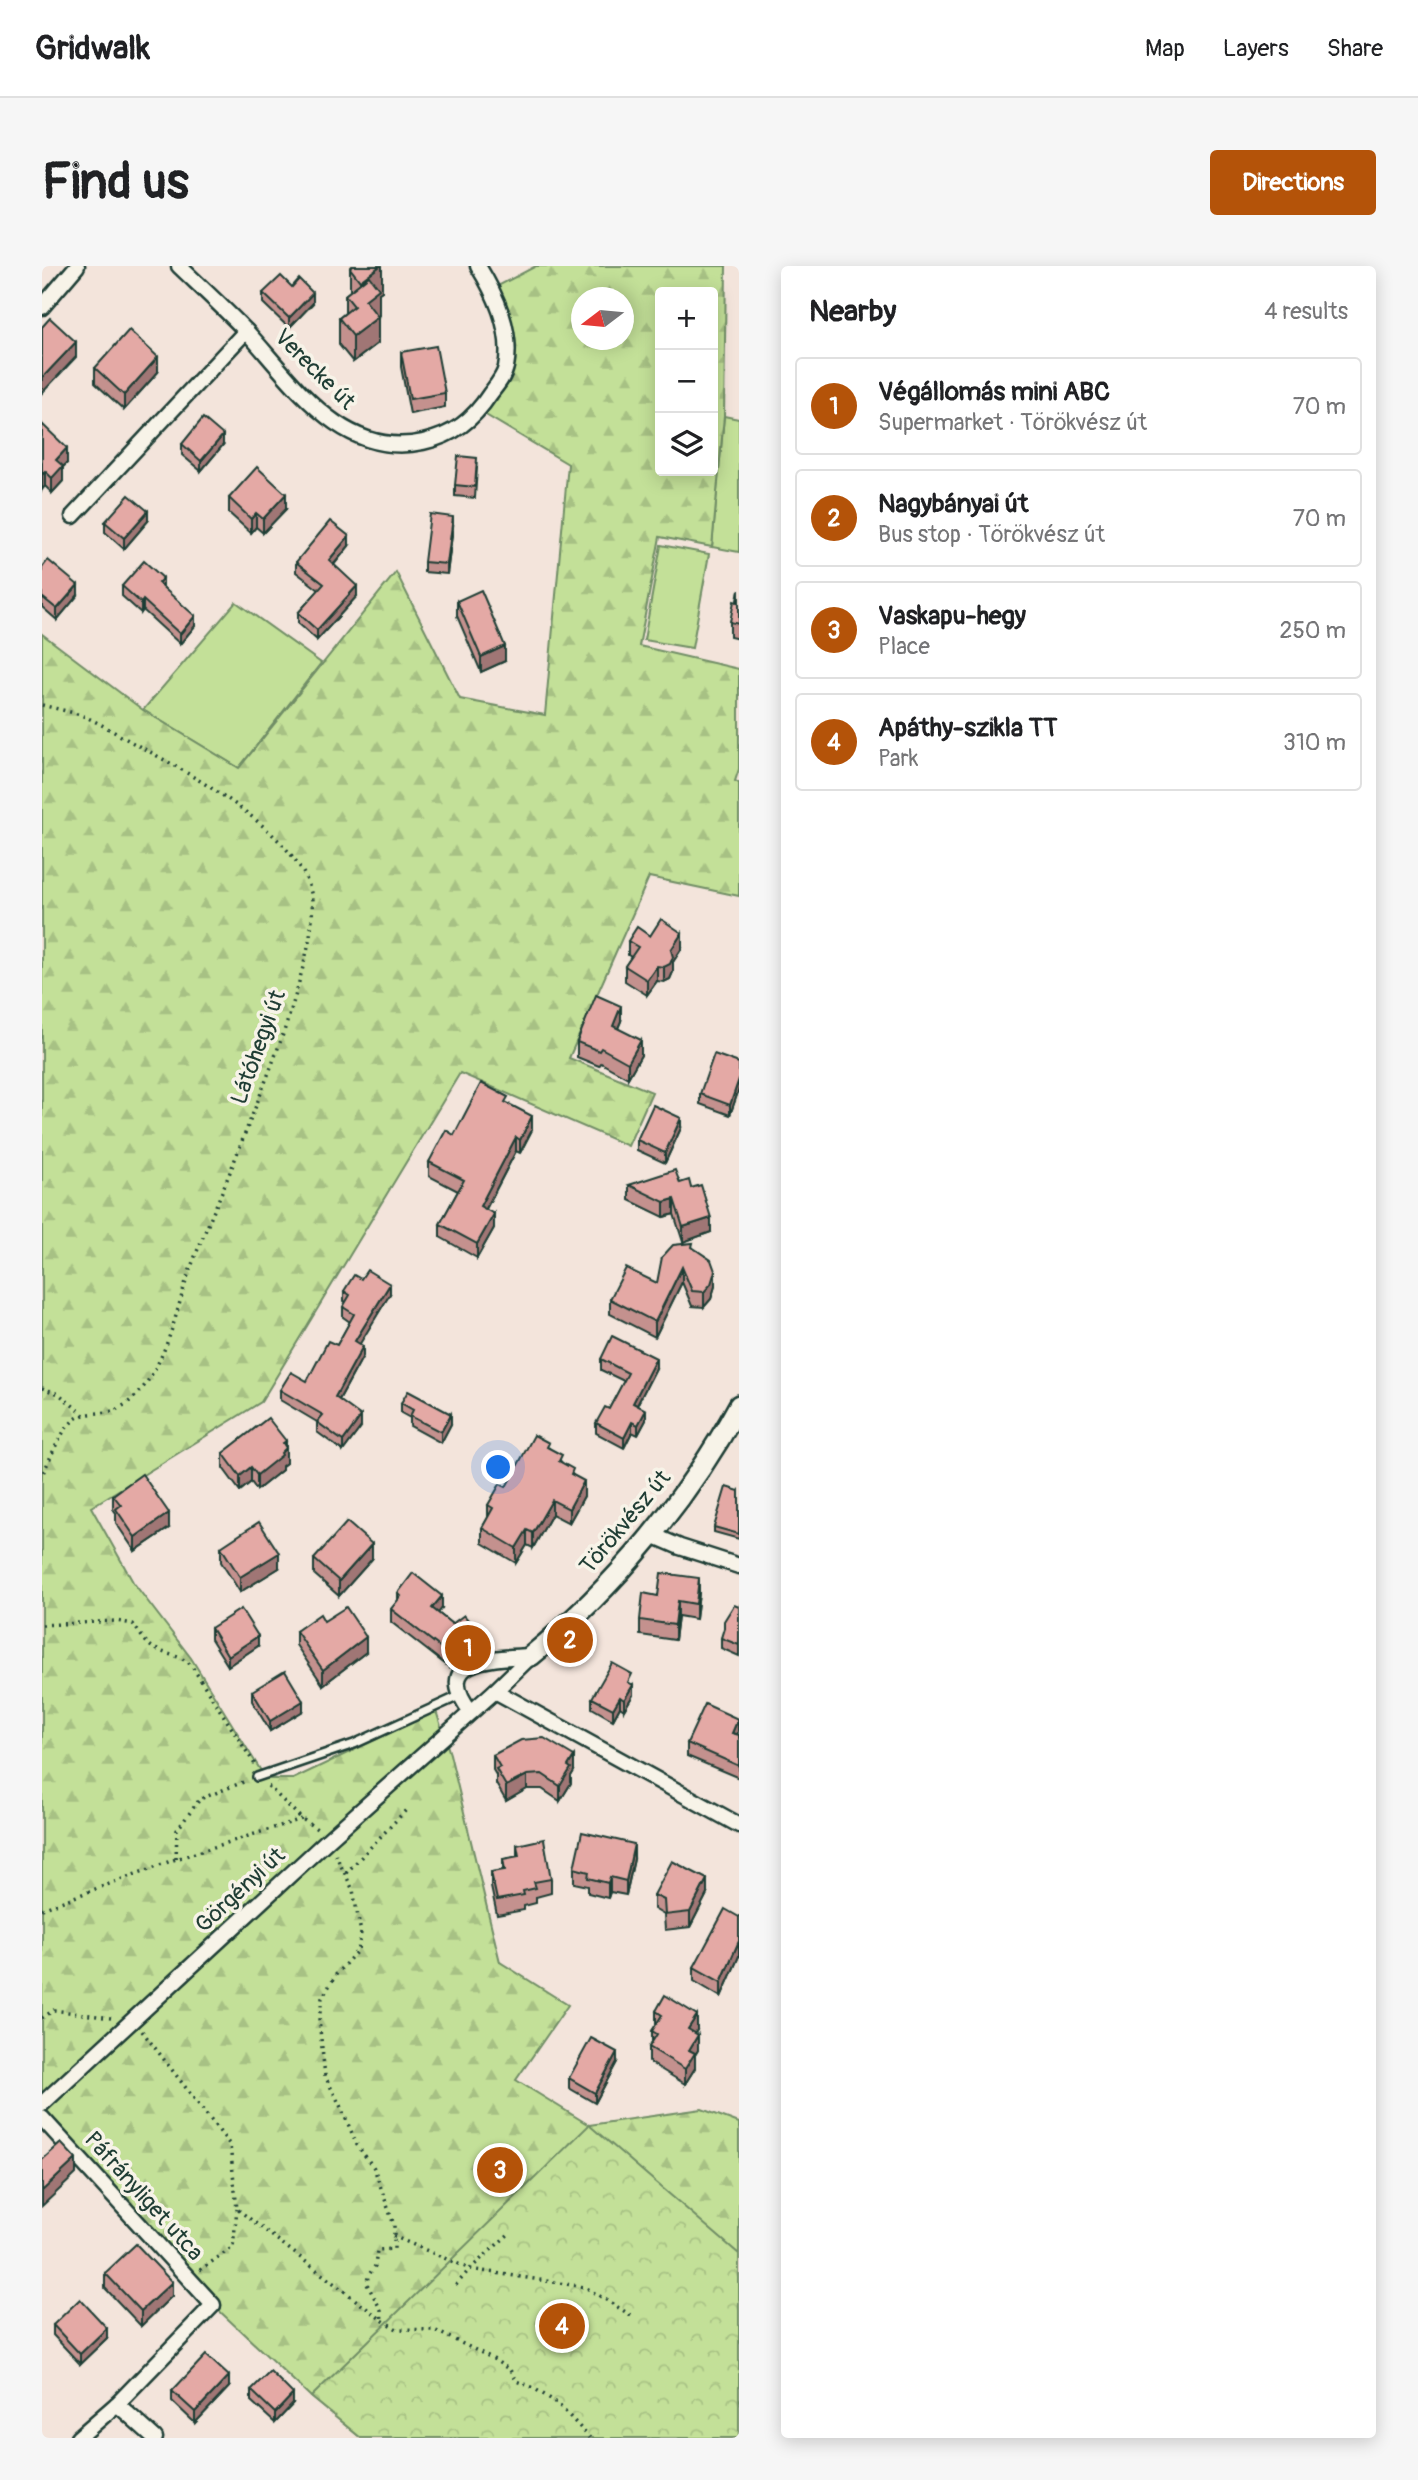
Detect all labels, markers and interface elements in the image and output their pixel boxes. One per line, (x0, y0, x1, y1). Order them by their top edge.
text: Gridwalk (35, 28, 150, 69)
text: Map (1145, 34, 1185, 63)
text: Layers (1223, 34, 1289, 63)
text: Share (1327, 34, 1383, 63)
button: Directions (1210, 150, 1376, 215)
text: Find us (42, 152, 189, 213)
north arrow (571, 287, 634, 350)
map controls (655, 287, 718, 476)
button: + (655, 287, 718, 350)
text: Nearby (809, 293, 896, 330)
text: 4 results (1264, 297, 1348, 326)
street label: Verecke út (268, 322, 362, 416)
button: − (655, 350, 718, 413)
text: Végállomás mini ABC (878, 376, 1110, 408)
text: 1 (830, 392, 839, 421)
text: 70 m (1293, 392, 1346, 421)
text: Supermarket · Törökvész út (878, 408, 1147, 437)
button: layers (655, 413, 718, 476)
text: Nagybányai út (878, 488, 1028, 520)
text: 2 (828, 504, 840, 533)
text: 70 m (1293, 504, 1346, 533)
text: Bus stop · Törökvész út (878, 520, 1105, 549)
text: Vaskapu-hegy (878, 600, 1026, 632)
text: 3 (828, 616, 840, 645)
text: 250 m (1280, 616, 1346, 645)
text: Place (878, 632, 930, 661)
text: Apáthy-szikla TT (878, 712, 1058, 744)
text: 4 (827, 728, 841, 757)
text: 310 m (1283, 728, 1346, 757)
text: Park (878, 744, 918, 773)
street label: Látóhegyi út (224, 985, 292, 1108)
your location (481, 1450, 515, 1484)
street label: Törökvész út (573, 1464, 677, 1580)
pin: 2 (547, 1614, 593, 1666)
pin: 1 (445, 1622, 491, 1674)
street label: Görgényi út (189, 1841, 292, 1939)
street label: Páfrányliget utca (78, 2125, 210, 2267)
pin: 3 (477, 2144, 523, 2196)
pin: 4 (539, 2300, 585, 2352)

